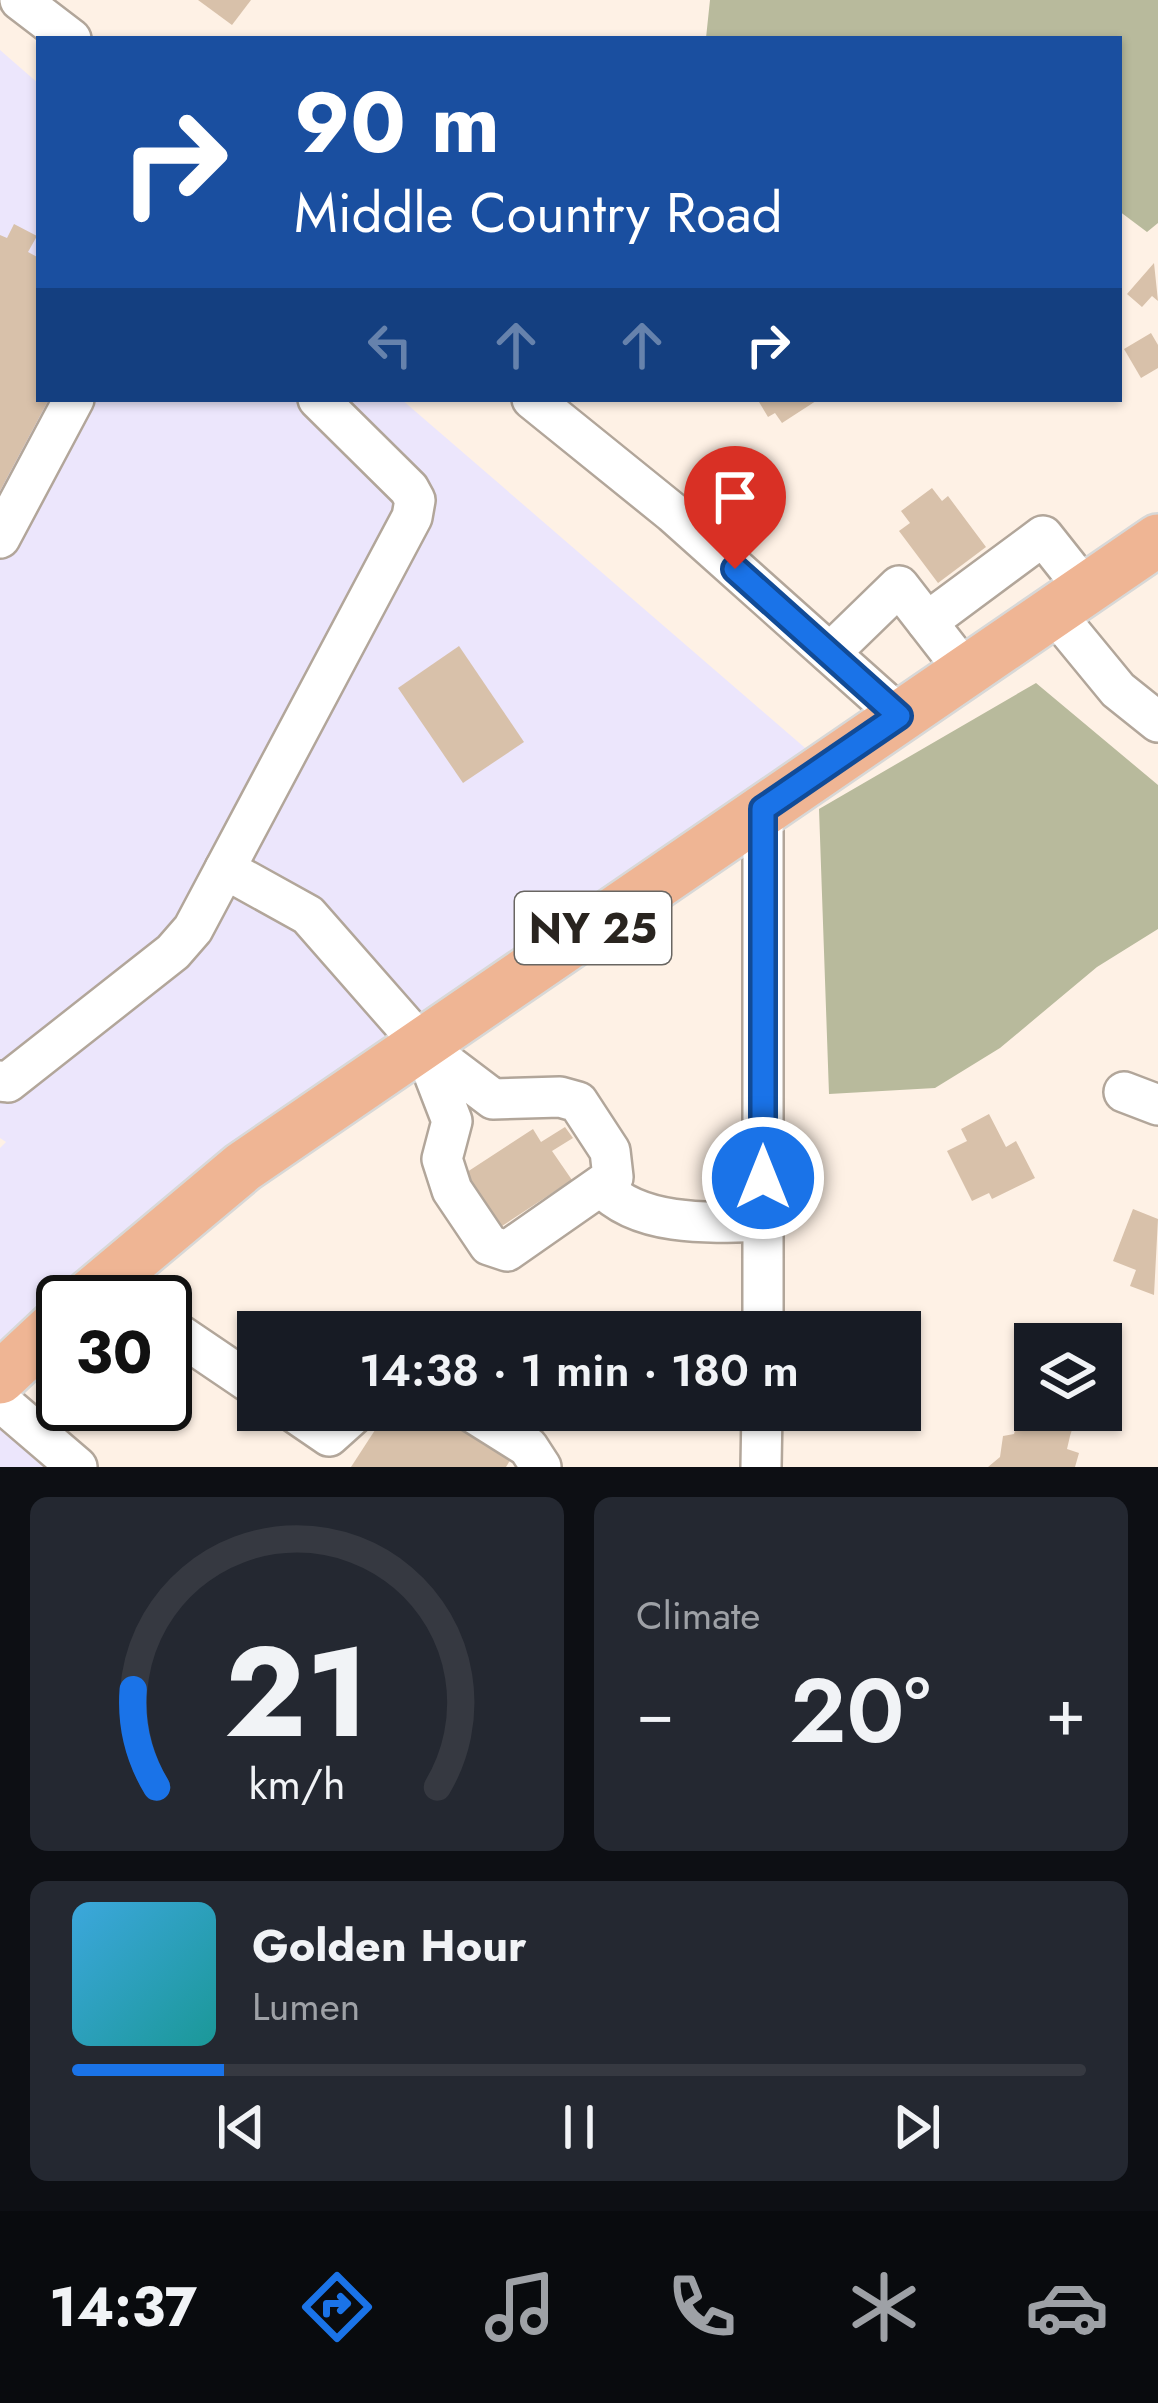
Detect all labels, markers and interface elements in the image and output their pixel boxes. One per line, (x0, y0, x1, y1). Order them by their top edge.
text: 90 m (294, 62, 500, 184)
icon: right (96, 84, 252, 240)
text: Middle Country Road (294, 174, 782, 252)
icon: left (357, 312, 423, 378)
icon: ahead (483, 312, 549, 378)
icon: ahead (609, 312, 675, 378)
icon: right (735, 312, 801, 378)
pin (684, 446, 786, 569)
icon: arrive (702, 464, 768, 530)
road number: NY 25 (515, 892, 671, 964)
position arrow (700, 1115, 826, 1241)
speed limit sign: 30 (36, 1275, 192, 1431)
map controls (1014, 1323, 1122, 1431)
button: layers (1014, 1323, 1122, 1431)
text: 14:38 · 1 min · 180 m (359, 1338, 799, 1403)
text: Climate (636, 1587, 760, 1644)
text: 21 (224, 1602, 370, 1783)
text: 20° (790, 1646, 931, 1776)
text: − (636, 1664, 675, 1760)
text: + (1045, 1664, 1086, 1760)
text: km/h (249, 1753, 345, 1815)
text: Golden Hour (252, 1913, 527, 1978)
text: Lumen (252, 1978, 360, 2035)
icon: previous (208, 2094, 274, 2160)
icon: pause (546, 2094, 612, 2160)
icon: next (884, 2094, 950, 2160)
icon: directions (295, 2265, 379, 2349)
icon: music (478, 2265, 562, 2349)
icon: phone (660, 2265, 744, 2349)
icon: climate (842, 2265, 926, 2349)
icon: car (1025, 2265, 1109, 2349)
text: 14:37 (49, 2268, 197, 2346)

